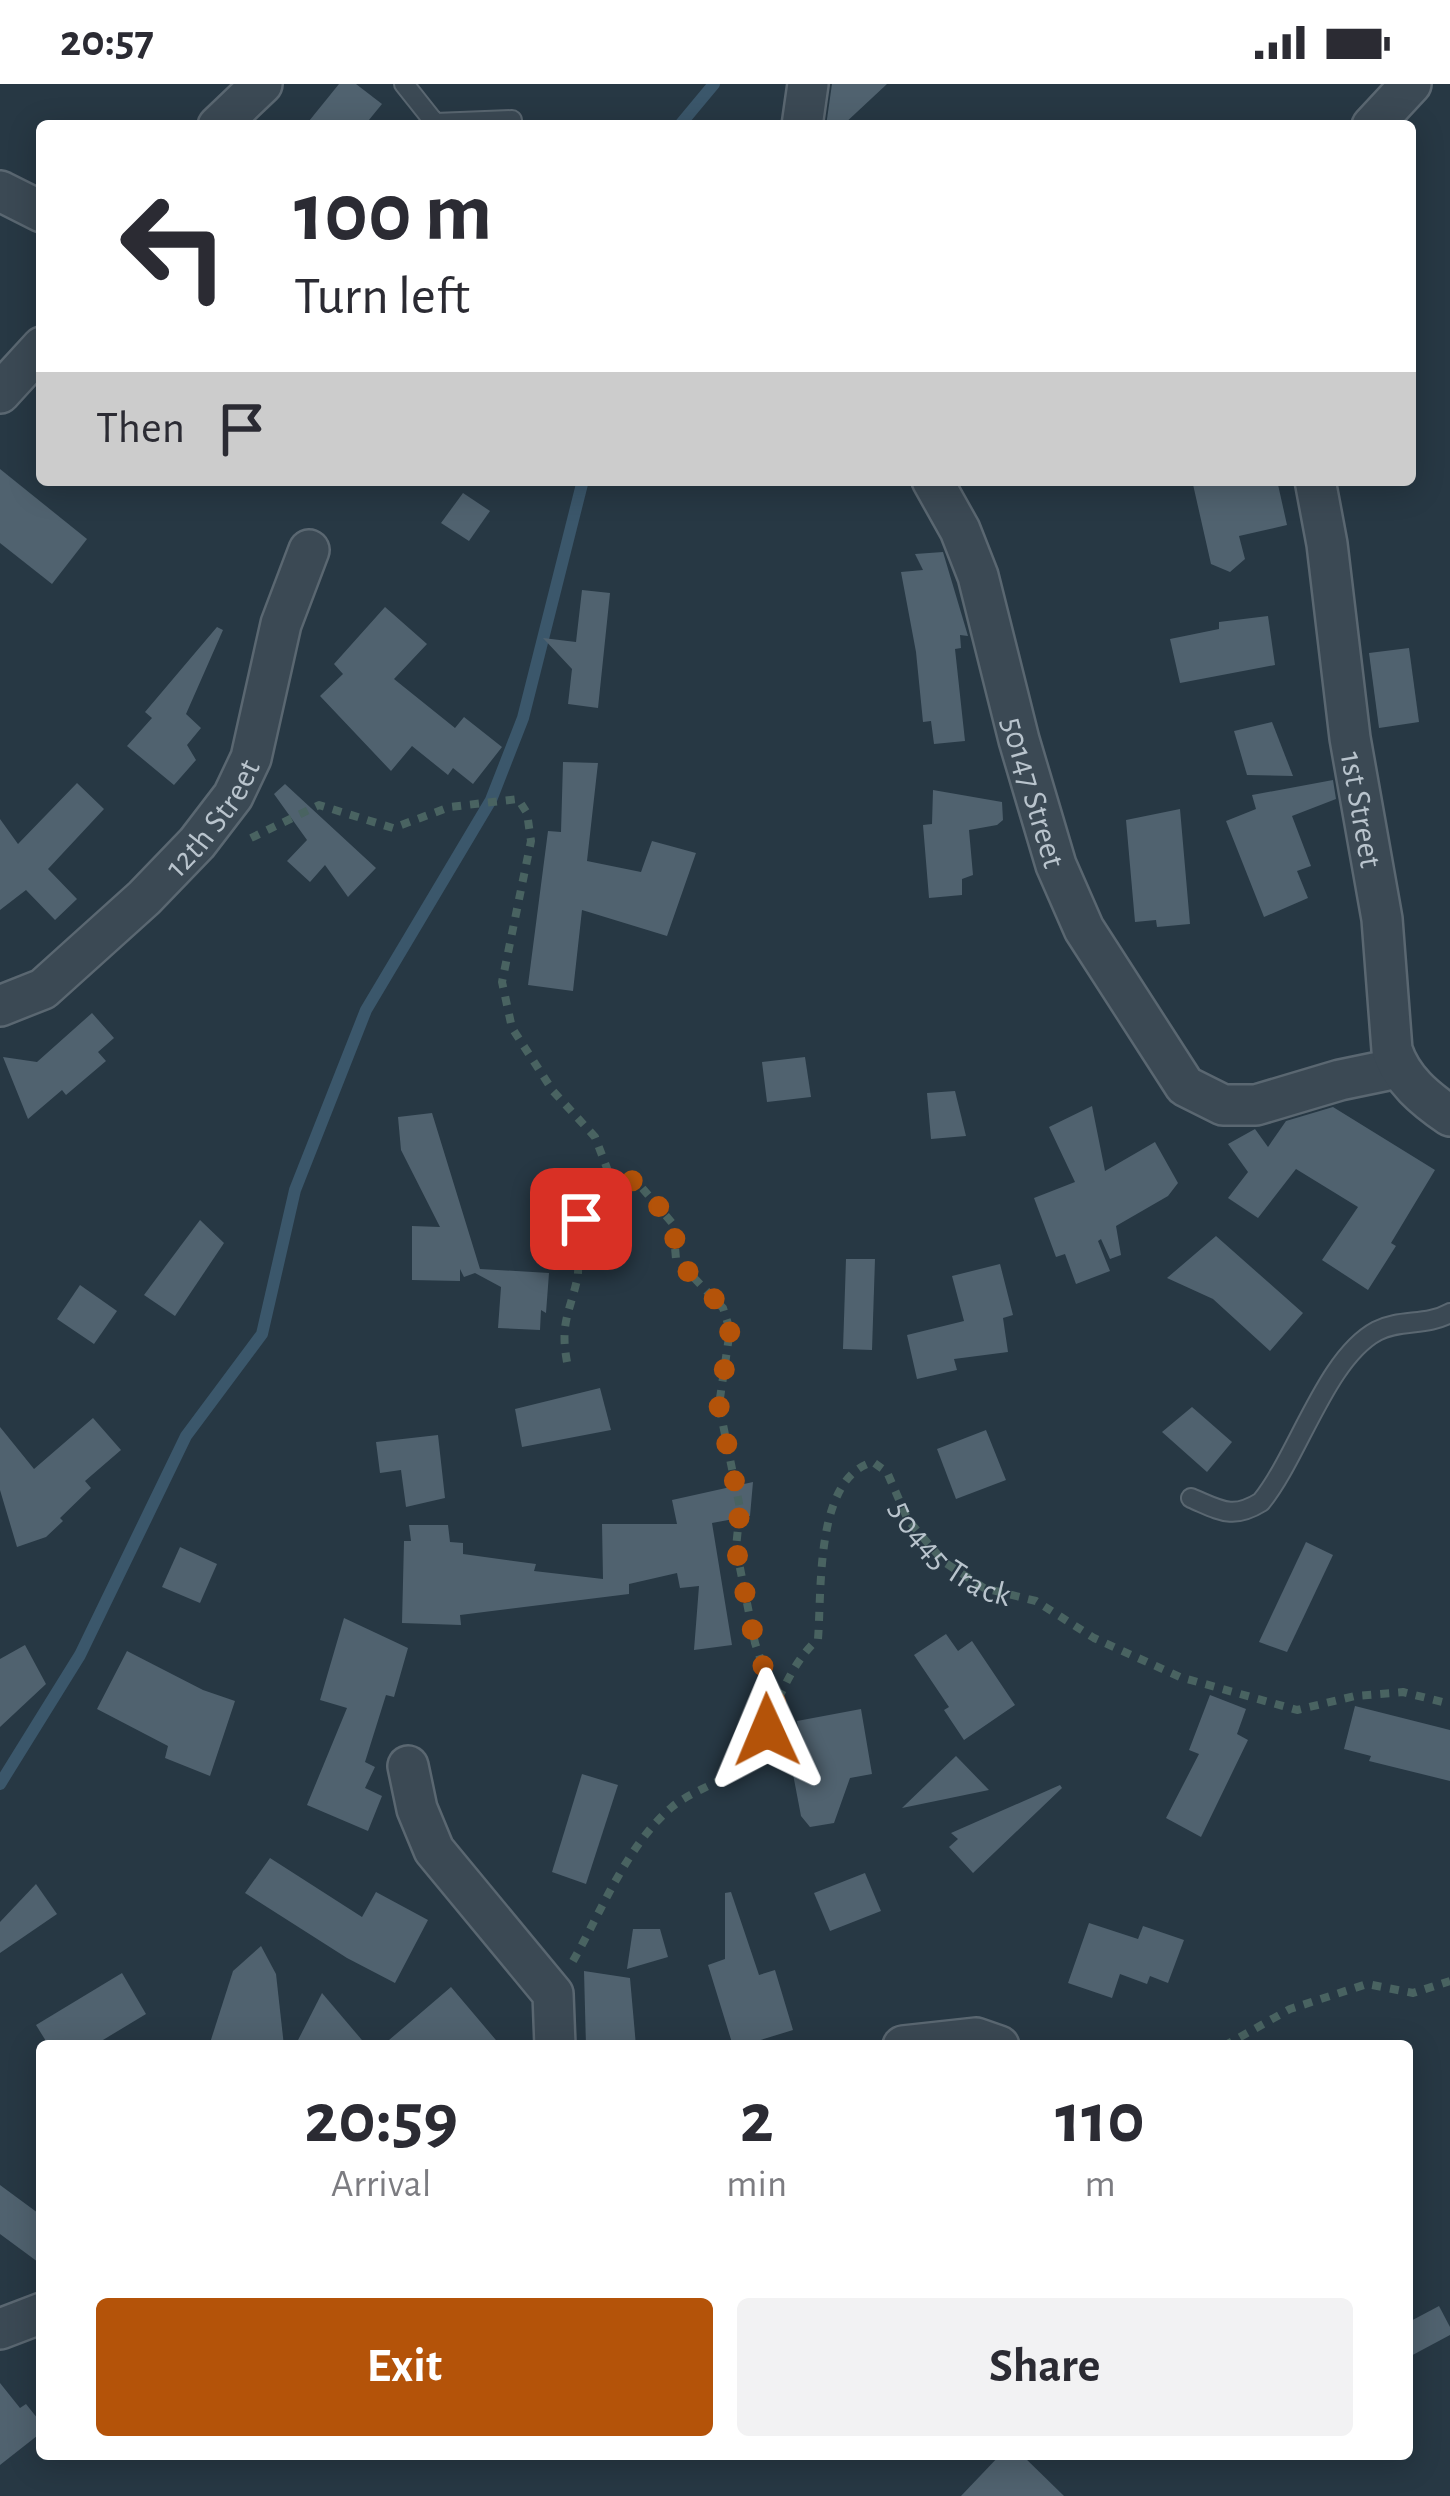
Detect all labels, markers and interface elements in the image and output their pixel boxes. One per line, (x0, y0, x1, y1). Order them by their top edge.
text: 20:57 (60, 19, 154, 64)
icon: left (96, 168, 252, 324)
text: 100 m (294, 172, 492, 256)
text: Turn left (294, 270, 470, 324)
icon: arrive (209, 396, 275, 462)
text: Then (96, 406, 185, 451)
street label: 50147 Street (995, 714, 1070, 872)
street label: 1st Street (1334, 749, 1387, 871)
street label: 12th Street (160, 754, 267, 884)
pin (530, 1168, 632, 1270)
icon: arrive (548, 1186, 614, 1252)
street label: 50445 Track (883, 1497, 1014, 1613)
position arrow (704, 1667, 830, 1793)
text: 20:59 (304, 2083, 458, 2155)
text: 2 (740, 2083, 774, 2155)
text: 110 (1055, 2083, 1145, 2155)
text: Arrival (331, 2165, 431, 2204)
text: min (726, 2165, 787, 2204)
text: m (1084, 2165, 1116, 2204)
button: Exit (96, 2298, 713, 2436)
button: Share (737, 2298, 1353, 2436)

